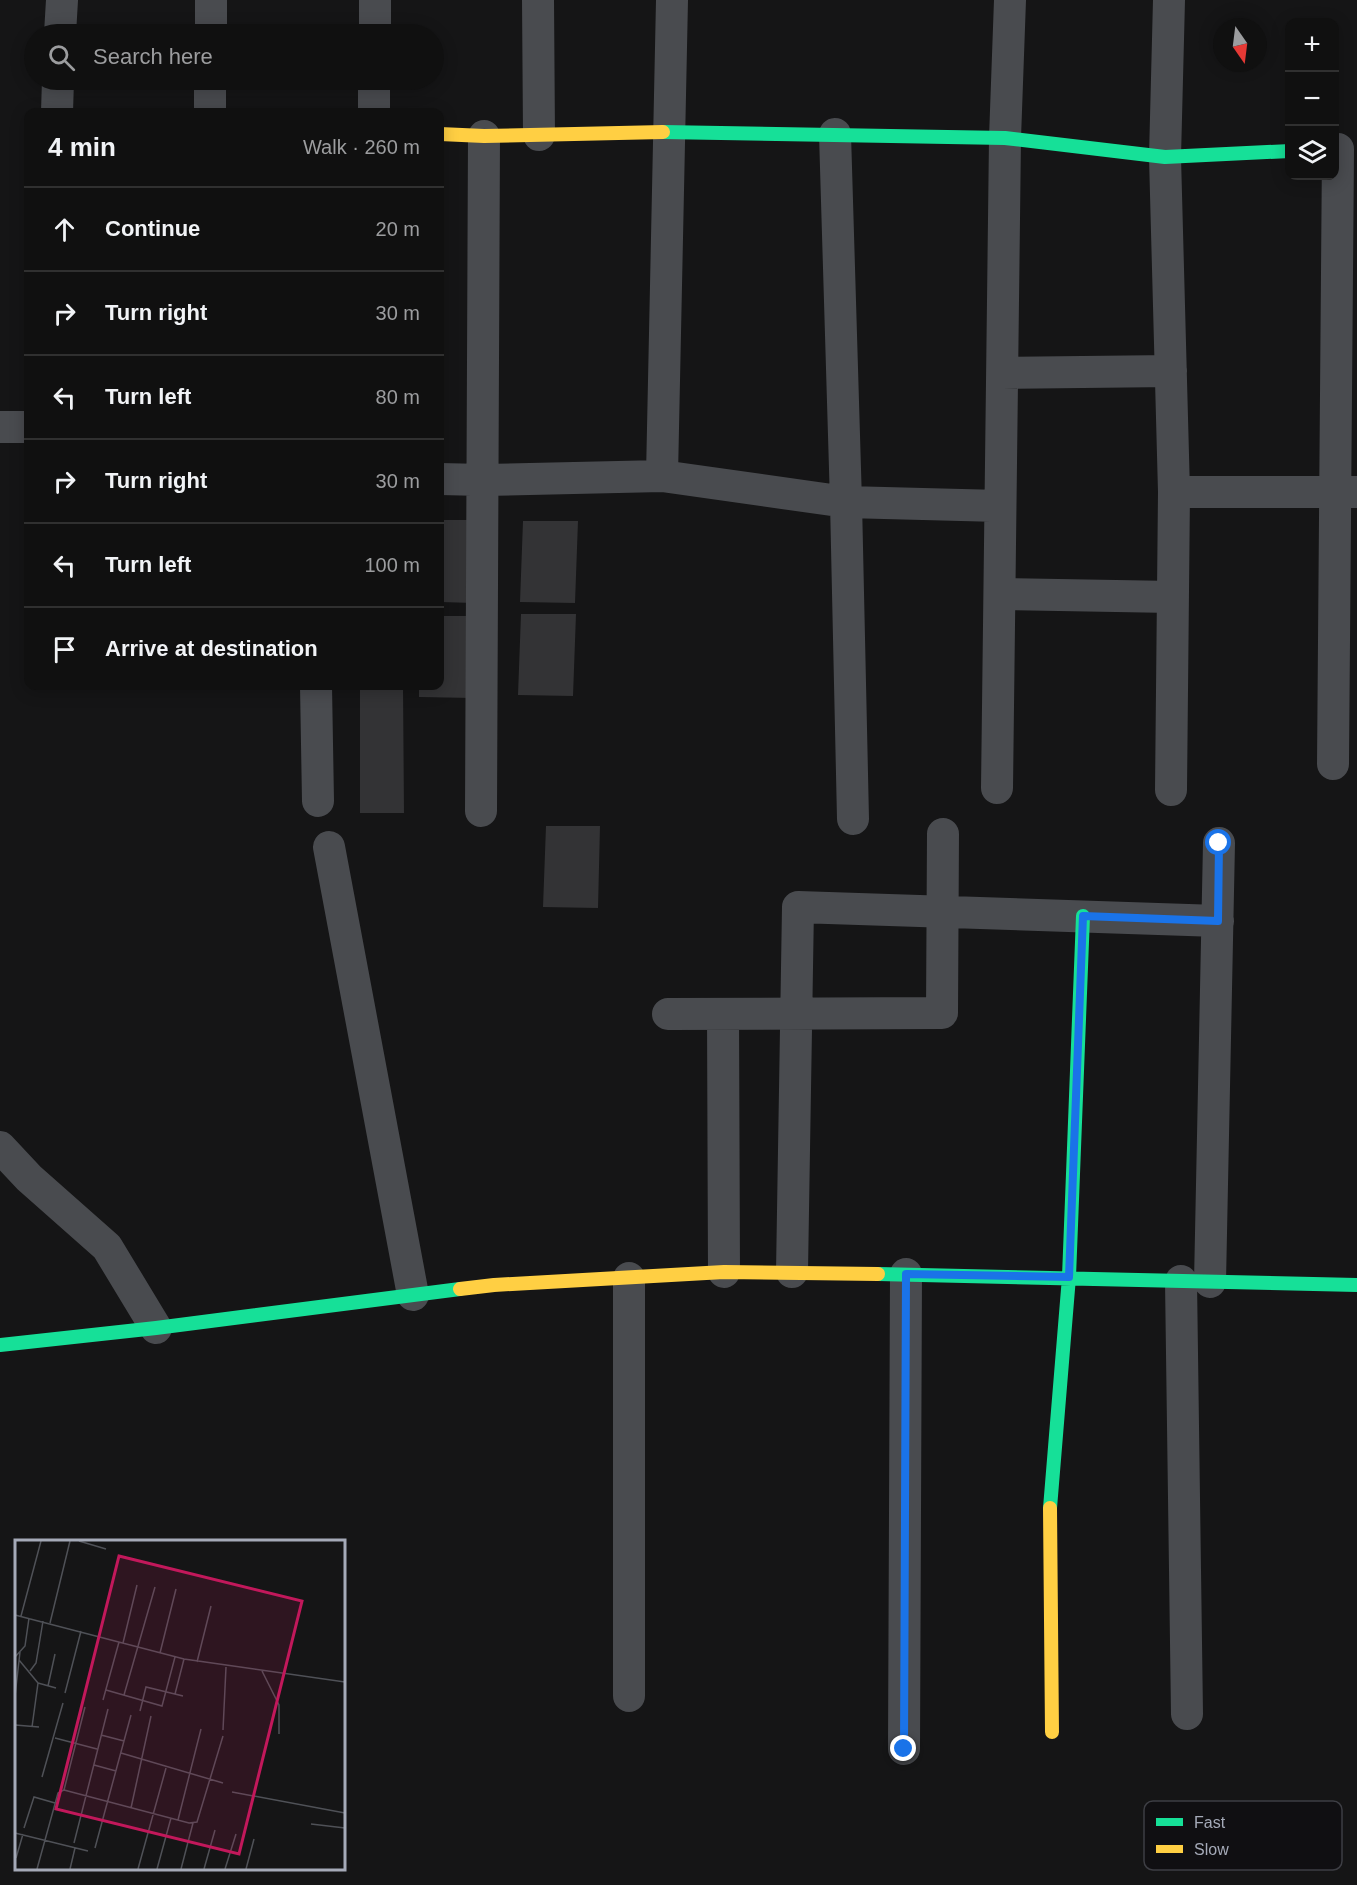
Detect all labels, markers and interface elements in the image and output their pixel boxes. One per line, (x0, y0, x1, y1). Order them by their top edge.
north arrow (1213, 18, 1267, 72)
map controls (1285, 18, 1339, 180)
button: + (1285, 18, 1339, 72)
search box (24, 24, 444, 90)
icon: search (45, 41, 78, 74)
text: Search here (93, 44, 213, 69)
button: − (1285, 72, 1339, 126)
button: layers (1285, 126, 1339, 180)
text: 4 min (48, 132, 116, 162)
text: Walk · 260 m (303, 136, 420, 158)
icon: ahead (48, 213, 81, 246)
text: Continue (105, 216, 200, 241)
text: 20 m (376, 218, 420, 240)
icon: right (48, 297, 81, 330)
text: Turn right (105, 300, 207, 325)
text: 30 m (376, 302, 420, 324)
icon: left (48, 381, 81, 414)
text: Turn left (105, 384, 191, 409)
text: 80 m (376, 386, 420, 408)
icon: right (48, 465, 81, 498)
text: Turn right (105, 468, 207, 493)
text: 30 m (376, 470, 420, 492)
icon: left (48, 549, 81, 582)
text: Turn left (105, 552, 191, 577)
text: 100 m (364, 554, 420, 576)
icon: arrive (48, 633, 81, 666)
text: Arrive at destination (105, 636, 318, 661)
route start (1205, 829, 1231, 855)
inset map (15, 1540, 345, 1870)
route end (890, 1735, 916, 1761)
legend (1144, 1801, 1342, 1870)
text: Fast (1194, 1814, 1226, 1831)
text: Slow (1194, 1841, 1229, 1858)

